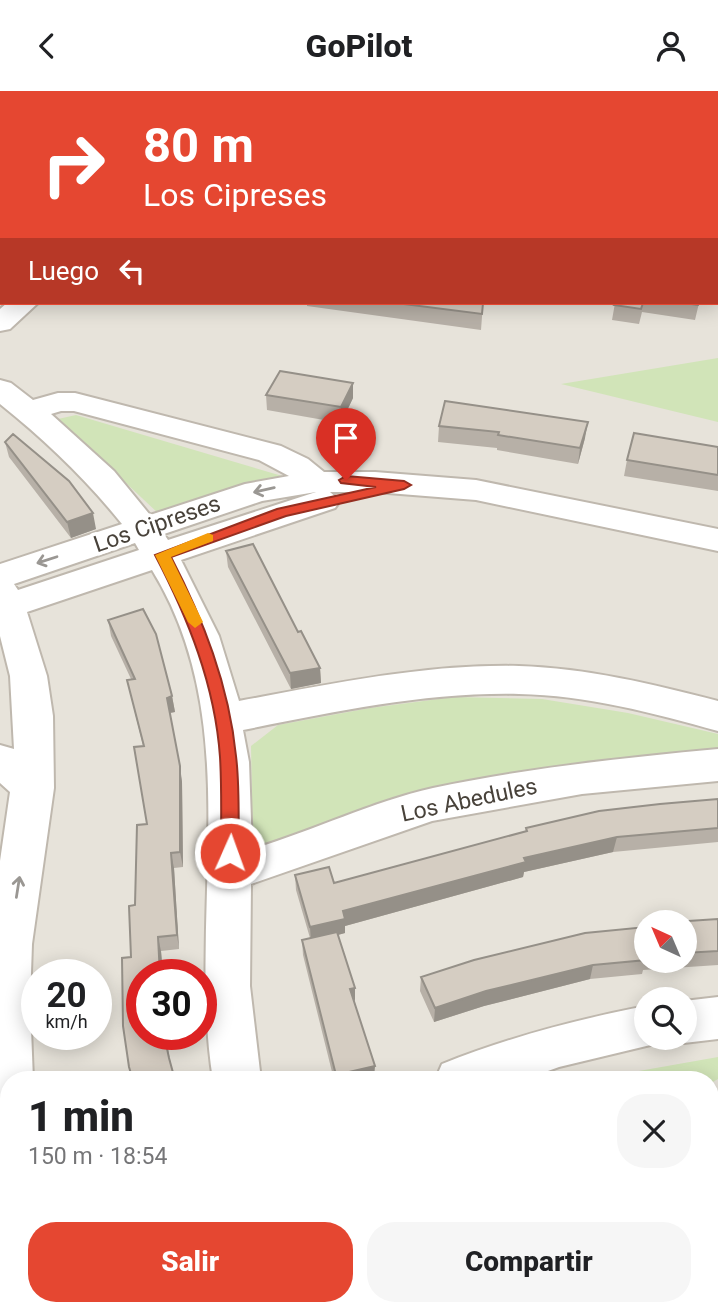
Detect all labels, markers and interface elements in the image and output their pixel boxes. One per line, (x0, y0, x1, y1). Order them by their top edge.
icon: back (28, 27, 66, 65)
text: GoPilot (306, 27, 412, 65)
icon: person (652, 27, 690, 65)
text: 80 m (143, 117, 254, 174)
icon: right (28, 119, 119, 210)
text: Los Cipreses (143, 176, 327, 214)
icon: left (113, 252, 151, 290)
text: Luego (28, 256, 99, 286)
pin (316, 408, 376, 480)
icon: arrive (327, 419, 365, 457)
one-way arrow (253, 484, 276, 497)
street label: Los Cipreses (90, 490, 224, 558)
one-way arrow (37, 555, 59, 568)
street label: Los Abedules (398, 772, 540, 828)
position arrow (193, 816, 267, 890)
one-way arrow (12, 877, 25, 899)
north arrow (634, 910, 696, 973)
map controls (634, 910, 697, 1050)
speed limit sign: 30 (126, 959, 217, 1050)
text: 20 (46, 975, 87, 1016)
button: search (634, 987, 697, 1050)
text: km/h (45, 1011, 88, 1032)
text: 1 min (28, 1092, 134, 1141)
button: close (617, 1094, 691, 1168)
text: 150 m · 18:54 (28, 1143, 167, 1170)
button: Salir (28, 1222, 353, 1302)
button: Compartir (367, 1222, 691, 1302)

